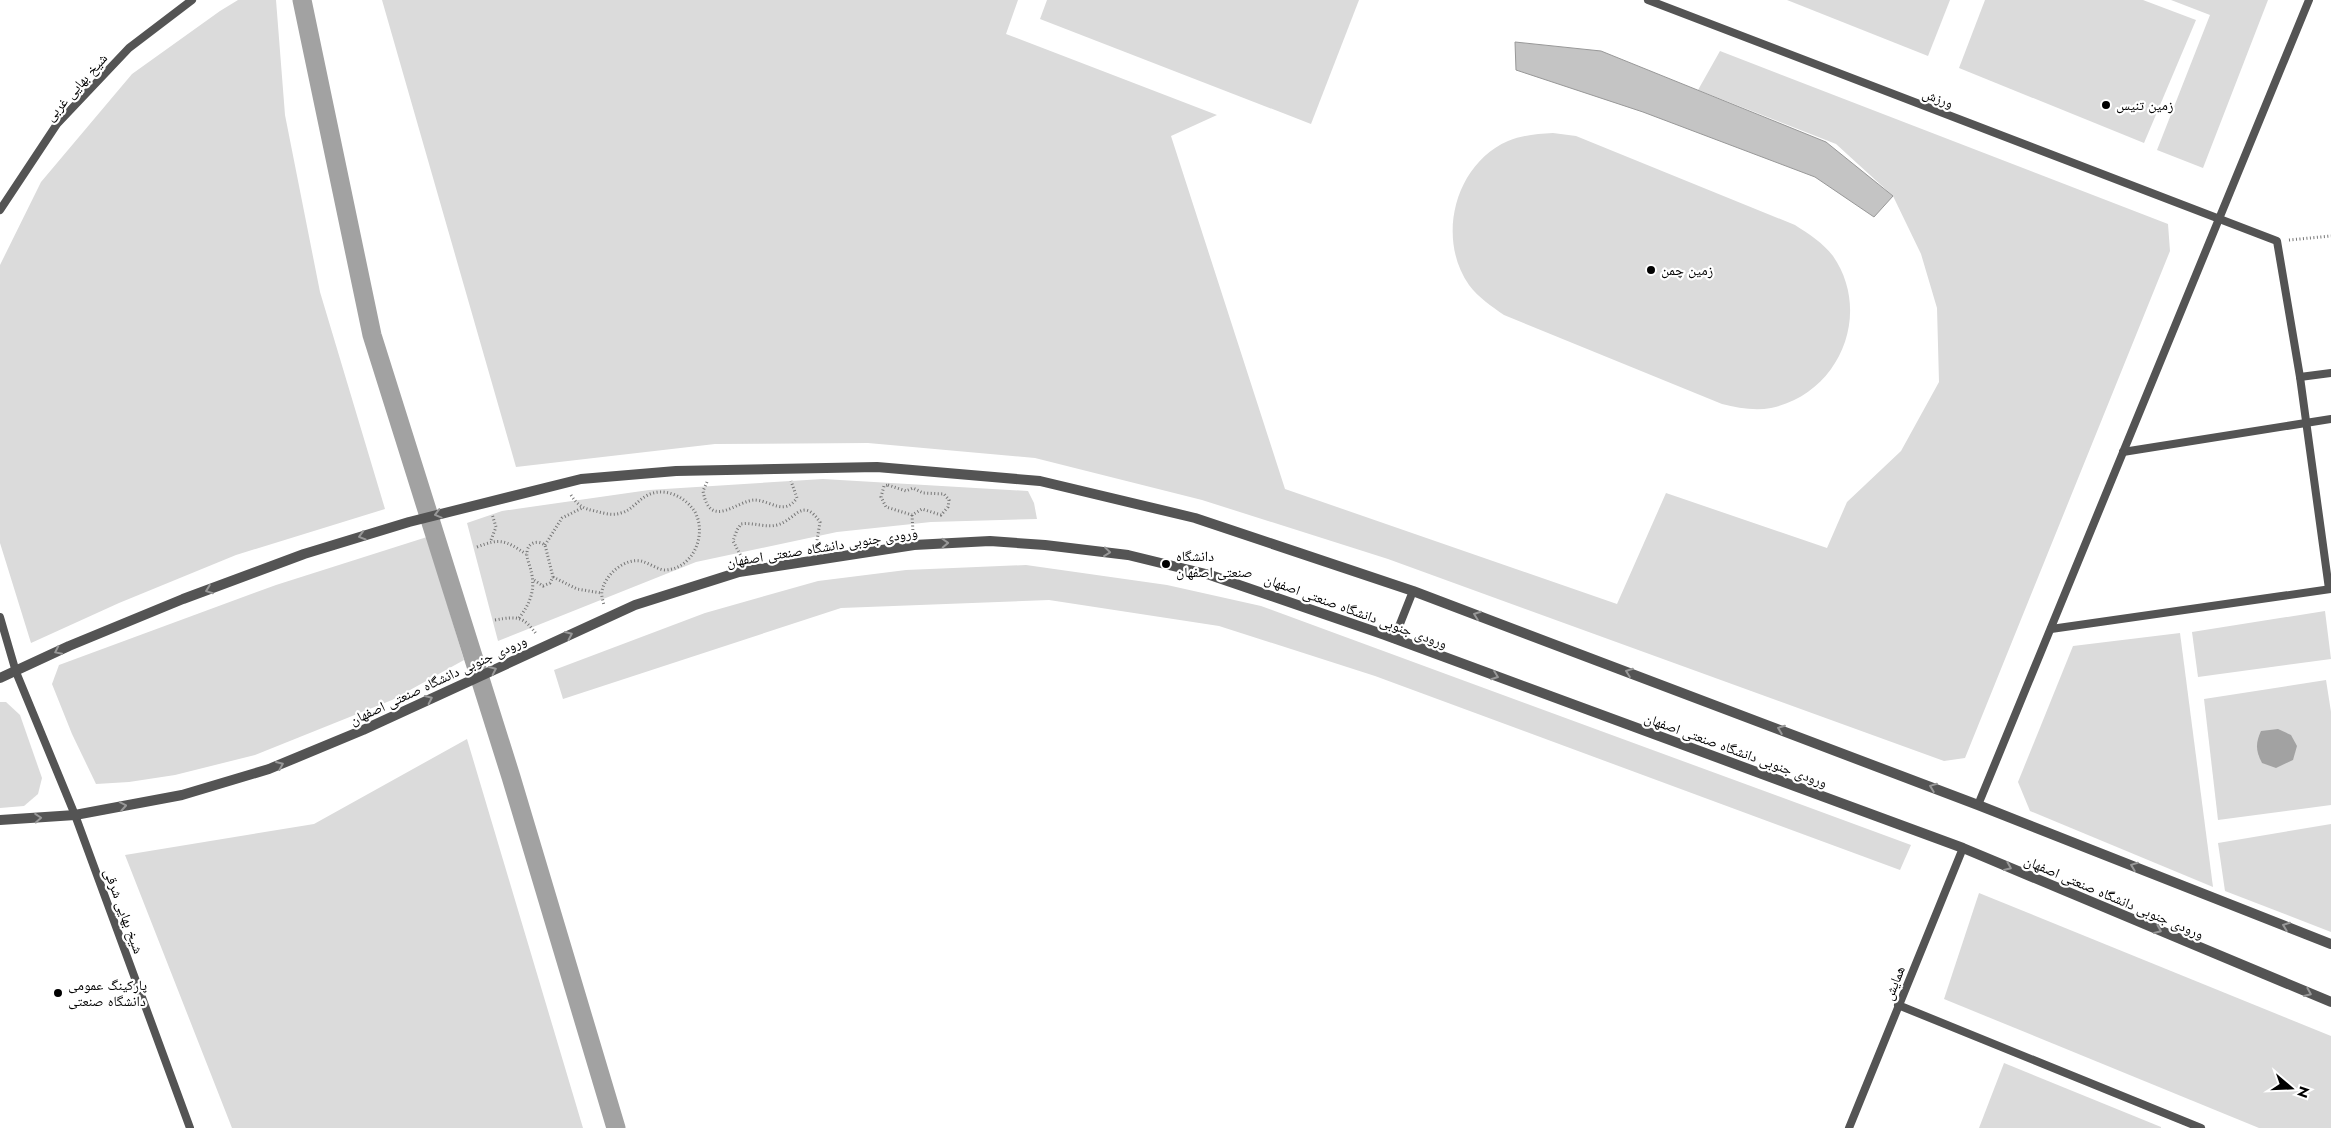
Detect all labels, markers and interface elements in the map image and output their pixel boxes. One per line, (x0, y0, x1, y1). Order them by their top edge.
street label: شیخ بهایی غربی (40, 49, 112, 125)
street label: ورزش (1920, 83, 1956, 113)
place label: زمین تنیس (2116, 95, 2173, 115)
marker: زمین تنیس (2100, 99, 2112, 111)
place label: زمین چمن (1661, 260, 1713, 280)
marker: زمین چمن (1645, 264, 1657, 276)
one-way arrow (434, 509, 442, 519)
street label: ورودی جنوبی دانشگاه صنعتی اصفهان (725, 522, 919, 572)
one-way arrow (358, 531, 367, 541)
one-way arrow (942, 538, 950, 549)
one-way arrow (1104, 546, 1112, 557)
place label: دانشگاه صنعتی اصفهان (1176, 546, 1253, 582)
marker: دانشگاه صنعتی اصفهان (1160, 558, 1172, 570)
street label: ورودی جنوبی دانشگاه صنعتی اصفهان (1262, 569, 1450, 653)
one-way arrow (205, 584, 213, 594)
one-way arrow (1473, 611, 1482, 621)
street label: ورودی جنوبی دانشگاه صنعتی اصفهان (346, 630, 530, 730)
one-way arrow (564, 631, 573, 641)
one-way arrow (54, 645, 63, 656)
one-way arrow (488, 666, 497, 676)
one-way arrow (1625, 668, 1634, 678)
one-way arrow (1490, 670, 1499, 680)
one-way arrow (424, 695, 433, 706)
street label: ورودی جنوبی دانشگاه صنعتی اصفهان (1642, 708, 1830, 792)
one-way arrow (1777, 725, 1786, 735)
one-way arrow (275, 761, 284, 771)
one-way arrow (1929, 783, 1938, 794)
one-way arrow (119, 802, 128, 812)
one-way arrow (34, 812, 42, 823)
street label: ورودی جنوبی دانشگاه صنعتی اصفهان (2021, 850, 2207, 944)
one-way arrow (2003, 861, 2012, 871)
one-way arrow (2131, 862, 2139, 872)
street label: شیخ بهایی شرقی (99, 866, 149, 956)
one-way arrow (2282, 921, 2290, 931)
one-way arrow (2153, 923, 2162, 934)
street label: همایش (1878, 963, 1910, 1003)
place label: پارکینگ عمومی دانشگاه صنعتی (68, 975, 147, 1011)
one-way arrow (2303, 986, 2312, 997)
marker: پارکینگ عمومی دانشگاه صنعتی (52, 987, 64, 999)
north arrow (2266, 1063, 2316, 1113)
text: N (2292, 1084, 2315, 1101)

